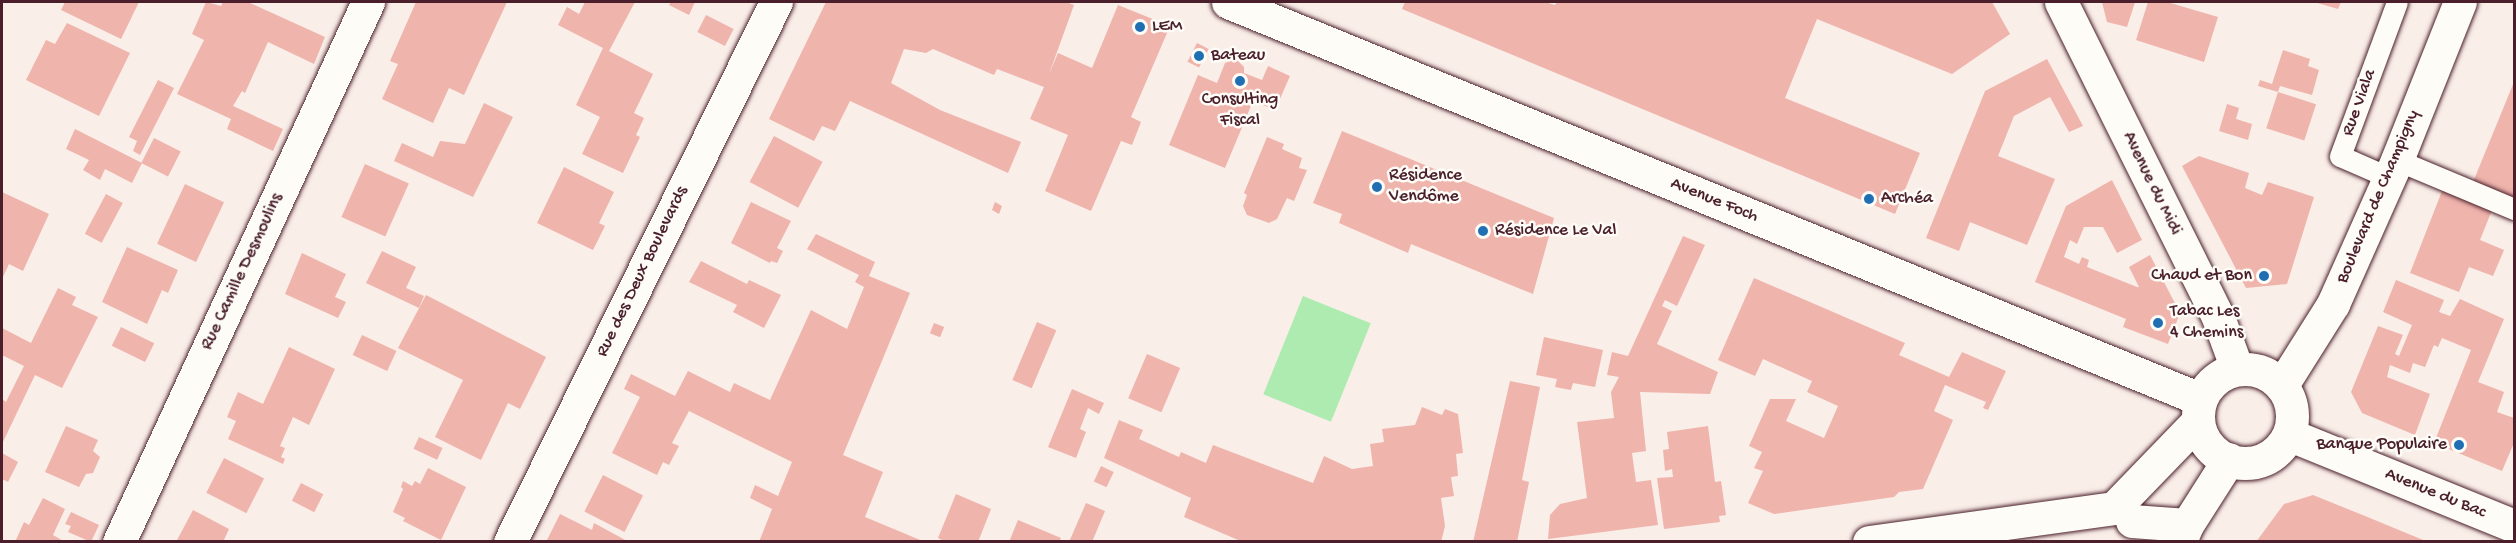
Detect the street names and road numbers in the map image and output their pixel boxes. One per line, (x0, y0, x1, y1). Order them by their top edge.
street label: Rue Viala (2338, 67, 2382, 139)
street label: Boulevard de Champigny (2333, 107, 2425, 287)
street label: Avenue du Midi (2117, 129, 2185, 239)
street label: Avenue Foch (1667, 174, 1761, 228)
street label: Rue des Deux Boulevards (592, 183, 694, 361)
street label: Rue Camille Desmoulins (197, 190, 289, 354)
street label: Avenue du Bac (2381, 464, 2489, 524)

